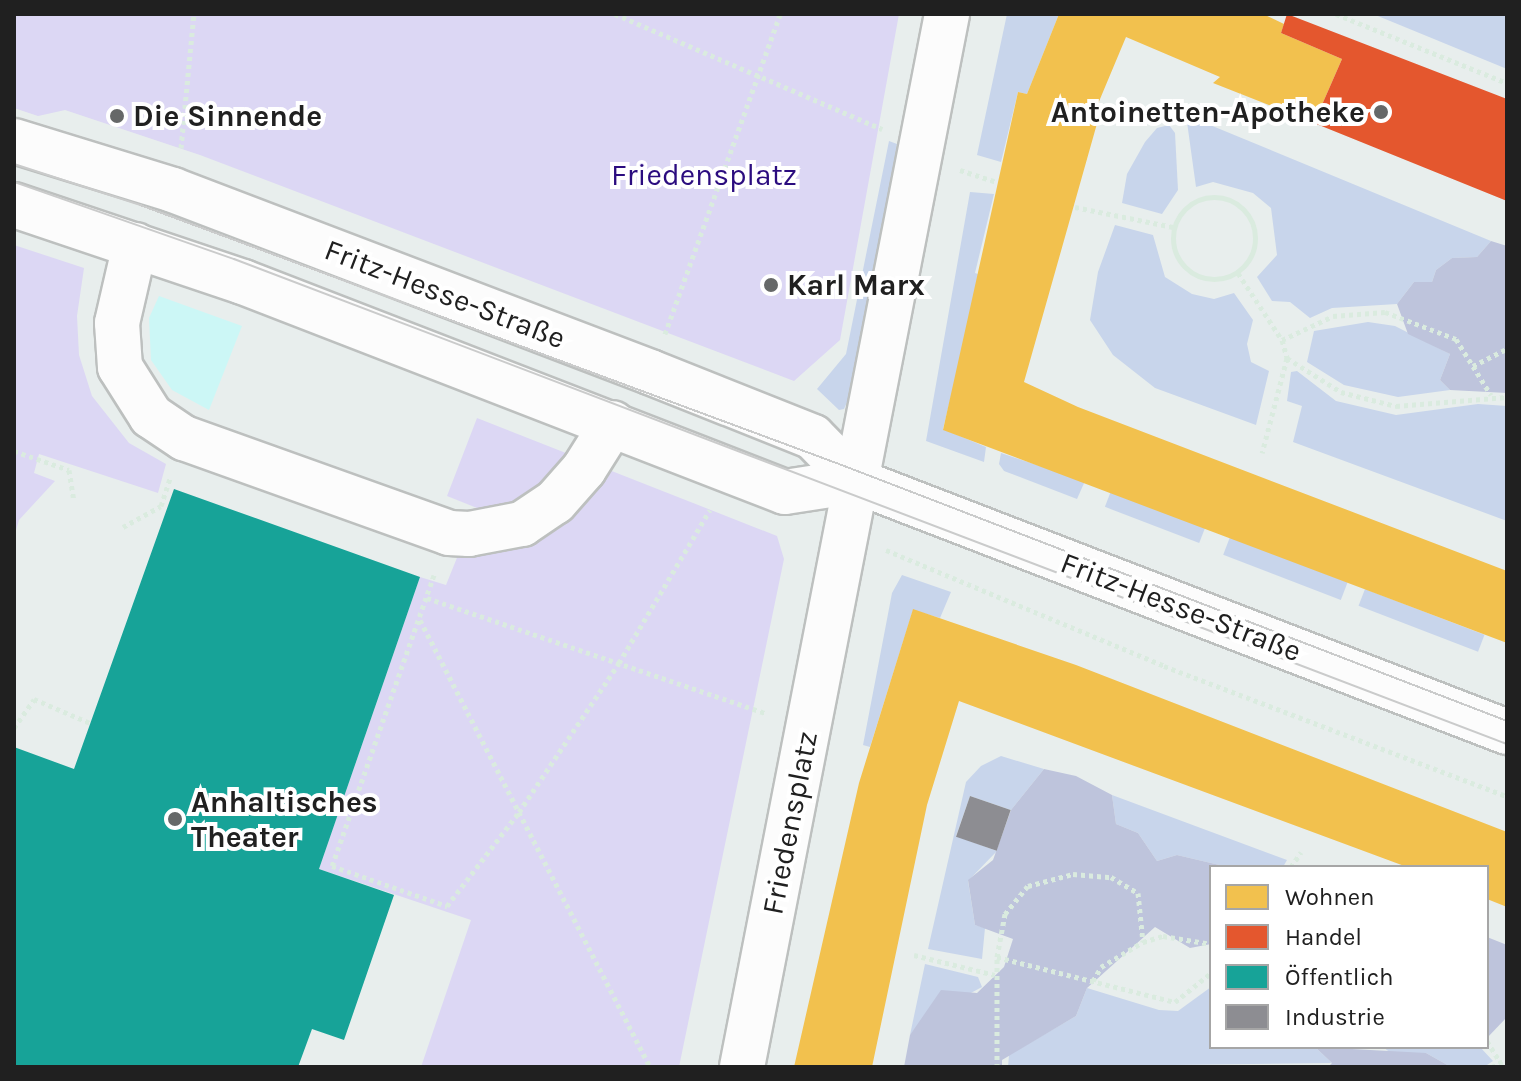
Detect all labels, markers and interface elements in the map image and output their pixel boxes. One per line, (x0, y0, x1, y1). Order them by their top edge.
place label: Antoinetten-Apotheke (1051, 94, 1365, 130)
place label: Die Sinnende (133, 98, 322, 134)
marker: Antoinetten-Apotheke (1372, 103, 1390, 121)
marker: Die Sinnende (108, 107, 126, 125)
park label: Friedensplatz (611, 157, 797, 193)
street label: Fritz-Hesse-Straße (320, 232, 570, 356)
place label: Karl Marx (787, 267, 925, 303)
marker: Karl Marx (762, 276, 780, 294)
street label: Fritz-Hesse-Straße (1056, 545, 1306, 669)
street label: Friedensplatz (755, 728, 825, 918)
place label: Anhaltisches Theater (191, 784, 378, 854)
marker: Anhaltisches Theater (166, 810, 184, 828)
legend (1209, 865, 1489, 1049)
text: Wohnen (1285, 883, 1375, 911)
text: Handel (1285, 923, 1362, 951)
text: Öffentlich (1285, 963, 1394, 991)
text: Industrie (1285, 1003, 1385, 1031)

